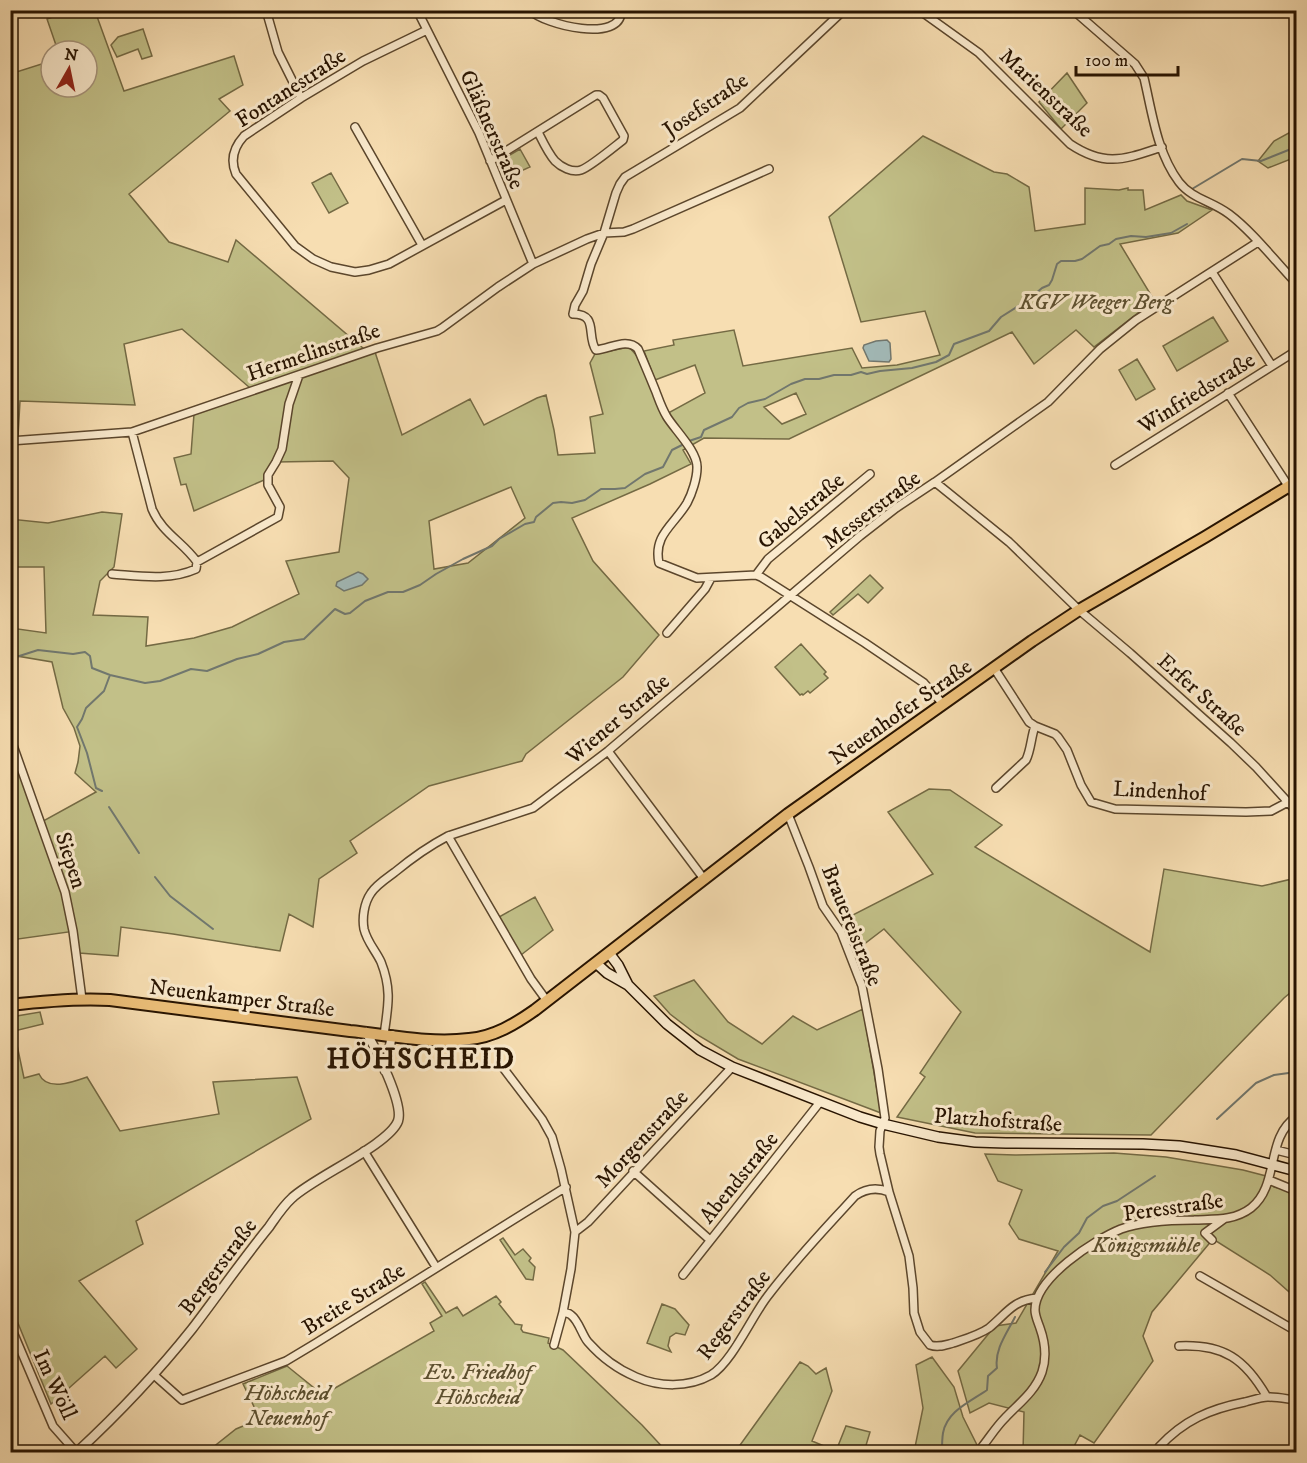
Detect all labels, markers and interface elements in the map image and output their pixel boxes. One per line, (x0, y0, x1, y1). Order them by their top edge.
north arrow (39, 39, 99, 99)
scale bar (1076, 39, 1178, 77)
street label: Fontanestraße (231, 43, 351, 134)
street label: Marienstraße (994, 43, 1098, 143)
text: N (63, 44, 79, 66)
text: 100 m (1085, 50, 1128, 72)
street label: Gläßnerstraße (453, 66, 530, 193)
street label: Josefstraße (656, 67, 754, 145)
park label: KGV Weeger Berg (1018, 289, 1175, 316)
street label: Hermelinstraße (243, 317, 384, 388)
street label: Winfriedstraße (1133, 347, 1260, 440)
street label: Messerstraße (818, 465, 926, 556)
street label: Gabelstraße (752, 467, 850, 555)
street label: Erfer Straße (1152, 648, 1252, 742)
street label: Neuenhofer Straße (824, 653, 977, 771)
street label: Wiener Straße (560, 668, 675, 771)
street label: Lindenhof (1112, 776, 1211, 808)
street label: Siepen (49, 829, 93, 893)
street label: Brauereistraße (815, 861, 888, 990)
street label: Neuenkamper Straße (148, 974, 336, 1023)
district label: HÖHSCHEID (327, 1041, 515, 1077)
street label: Morgenstraße (590, 1084, 694, 1194)
street label: Platzhofstraße (933, 1103, 1063, 1138)
street label: Abendstraße (694, 1127, 784, 1229)
street label: Peresstraße (1122, 1187, 1225, 1228)
street label: Bergerstraße (173, 1213, 263, 1320)
park label: Königsmühle (1091, 1232, 1200, 1259)
street label: Breite Straße (297, 1257, 410, 1341)
street label: Regerstraße (692, 1264, 777, 1365)
street label: Im Wöll (27, 1345, 83, 1424)
park label: Ev. Friedhof Höhscheid (422, 1359, 537, 1411)
park label: Höhscheid Neuenhof (243, 1380, 333, 1432)

